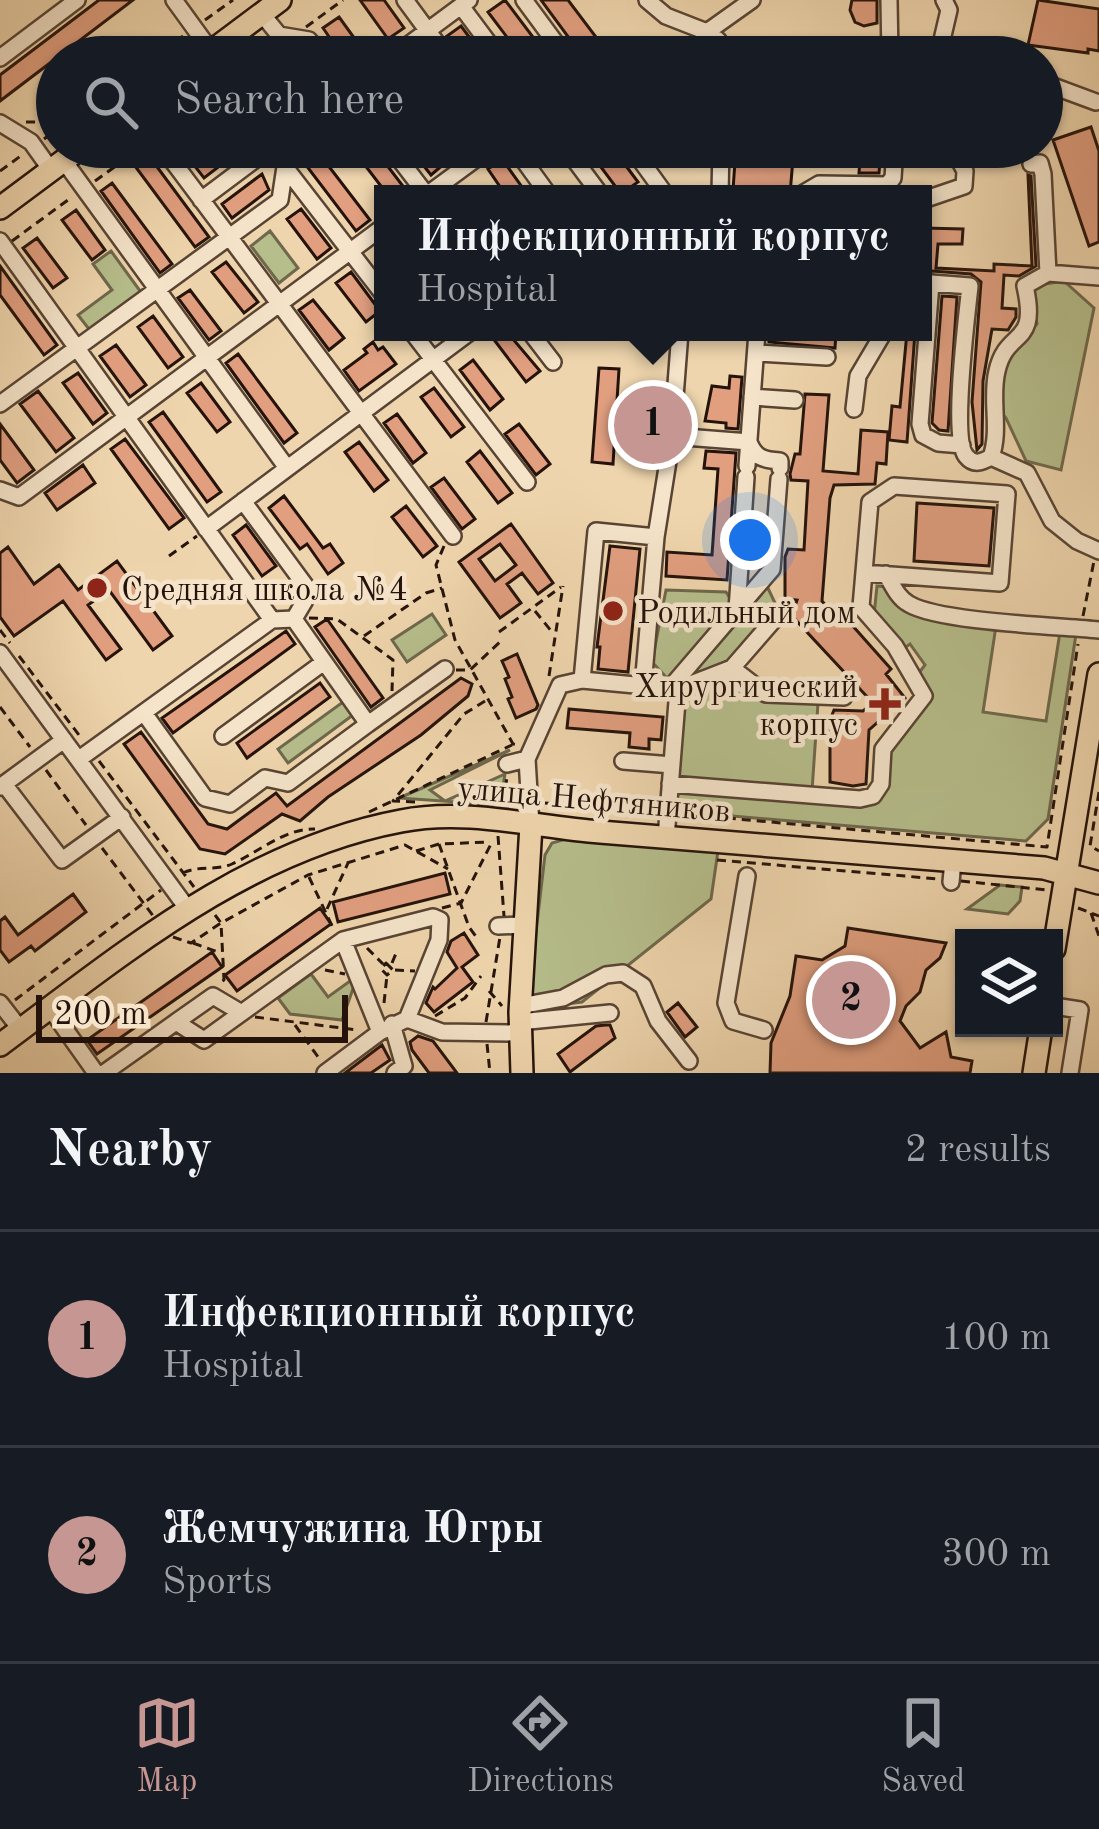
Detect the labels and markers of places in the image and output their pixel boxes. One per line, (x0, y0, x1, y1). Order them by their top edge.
pin: 1 (614, 380, 692, 470)
marker: Средняя школа №4 (84, 575, 110, 601)
place label: Средняя школа №4 (121, 575, 408, 608)
marker: Родильный дом (600, 598, 626, 624)
place label: Родильный дом (637, 598, 856, 631)
place label: Хирургический корпус (634, 672, 858, 743)
marker: Хирургический корпус (869, 688, 901, 720)
pin: 2 (812, 955, 890, 1045)

